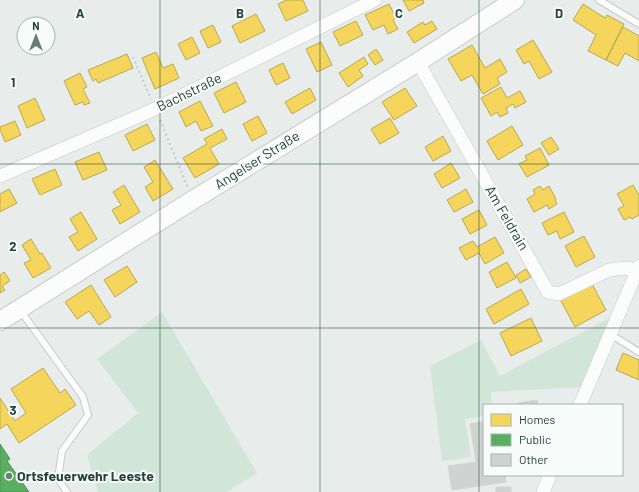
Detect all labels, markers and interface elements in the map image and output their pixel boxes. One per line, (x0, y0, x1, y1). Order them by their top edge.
text: A (76, 5, 85, 21)
text: B (236, 5, 244, 21)
text: C (395, 5, 403, 21)
text: D (555, 5, 563, 21)
north arrow (16, 16, 56, 56)
text: N (32, 19, 40, 32)
street label: Bachstraße (154, 69, 224, 115)
text: 1 (11, 74, 15, 90)
street label: Angelser Straße (211, 127, 302, 193)
street label: Am Feldrain (482, 182, 533, 253)
text: 2 (9, 238, 17, 254)
text: 3 (9, 402, 17, 418)
legend (483, 404, 623, 476)
text: Homes (519, 412, 556, 426)
text: Public (519, 432, 551, 446)
text: Other (519, 452, 549, 466)
place label: Ortsfeuerwehr Leeste (17, 467, 154, 484)
marker: Ortsfeuerwehr Leeste (4, 471, 14, 481)

